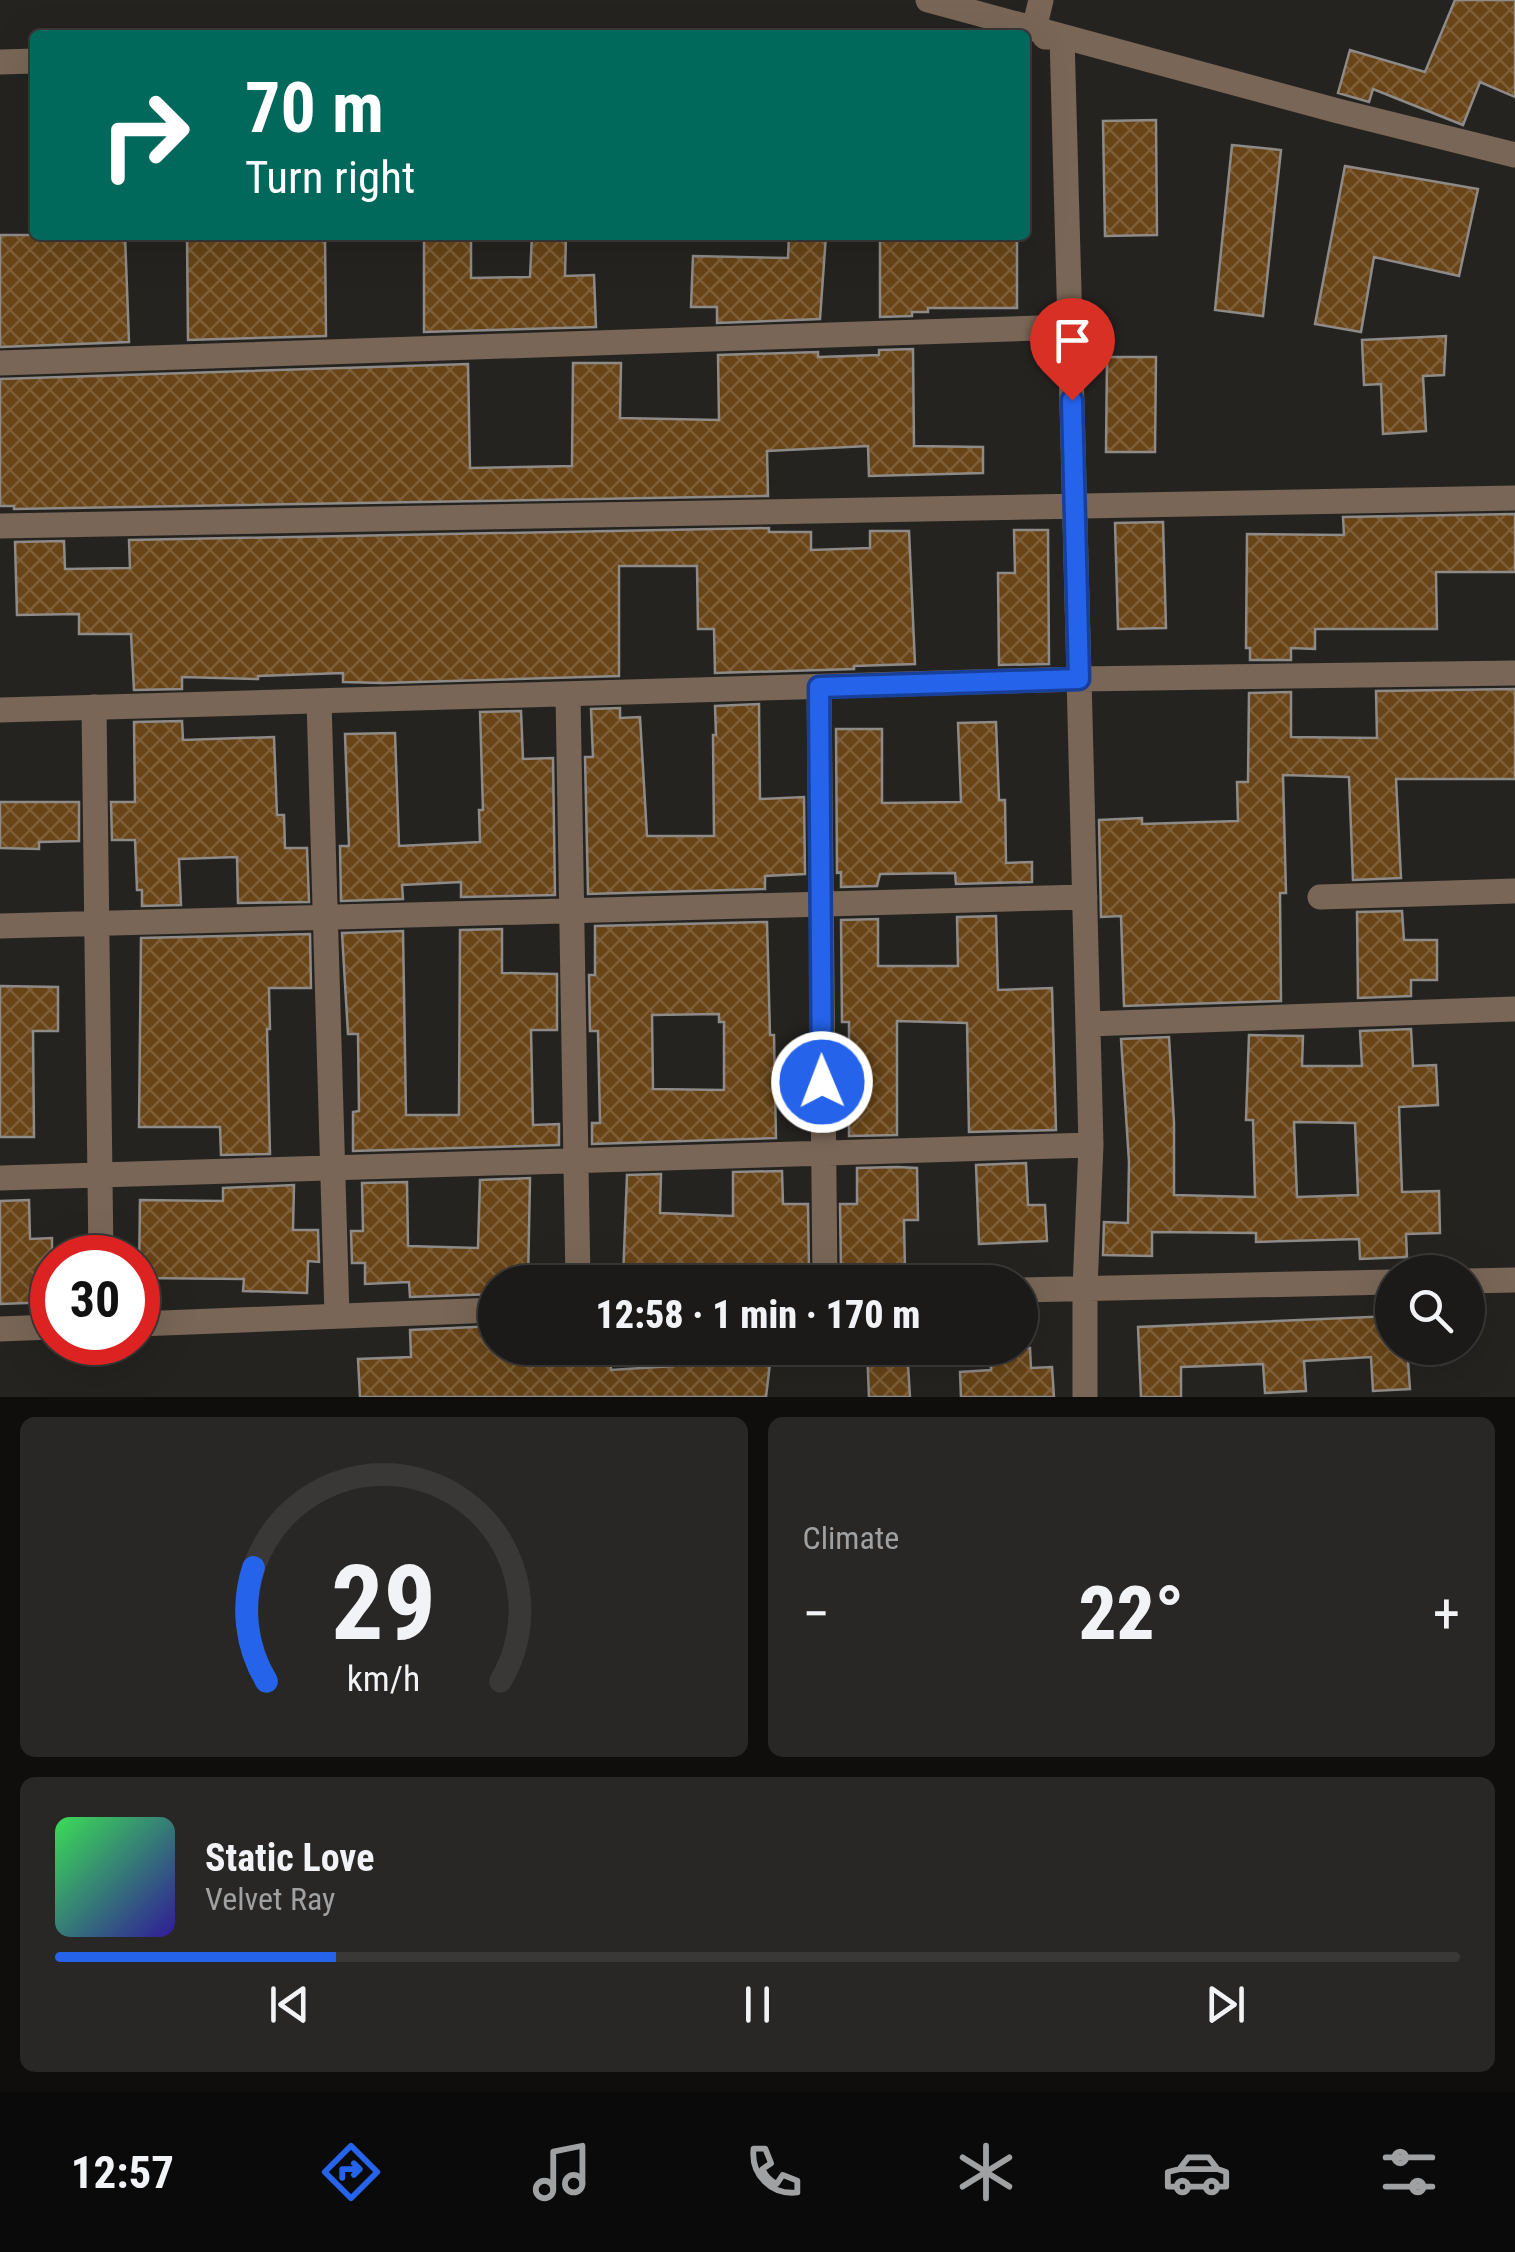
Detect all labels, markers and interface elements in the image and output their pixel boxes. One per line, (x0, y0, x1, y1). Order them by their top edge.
text: 70 m (245, 67, 384, 149)
icon: right (80, 70, 210, 200)
text: Turn right (245, 151, 415, 204)
pin (1030, 298, 1115, 401)
icon: arrive (1045, 313, 1100, 368)
position arrow (770, 1030, 874, 1134)
speed limit sign: 30 (30, 1235, 160, 1365)
map controls (1375, 1255, 1485, 1365)
button: search (1375, 1255, 1485, 1365)
text: 12:58 · 1 min · 170 m (596, 1293, 920, 1337)
text: Climate (803, 1519, 899, 1557)
text: 29 (331, 1543, 436, 1664)
text: 22° (1078, 1569, 1184, 1657)
text: − (803, 1582, 830, 1646)
text: + (1433, 1582, 1460, 1646)
text: km/h (347, 1658, 421, 1700)
text: Static Love (205, 1836, 374, 1880)
text: Velvet Ray (205, 1880, 335, 1918)
icon: previous (262, 1977, 317, 2032)
icon: pause (730, 1977, 785, 2032)
icon: next (1198, 1977, 1253, 2032)
icon: directions (316, 2137, 386, 2207)
icon: music (527, 2137, 597, 2207)
icon: phone (739, 2137, 809, 2207)
icon: climate (951, 2137, 1021, 2207)
icon: car (1162, 2137, 1232, 2207)
icon: filters (1374, 2137, 1444, 2207)
text: 12:57 (71, 2146, 174, 2199)

